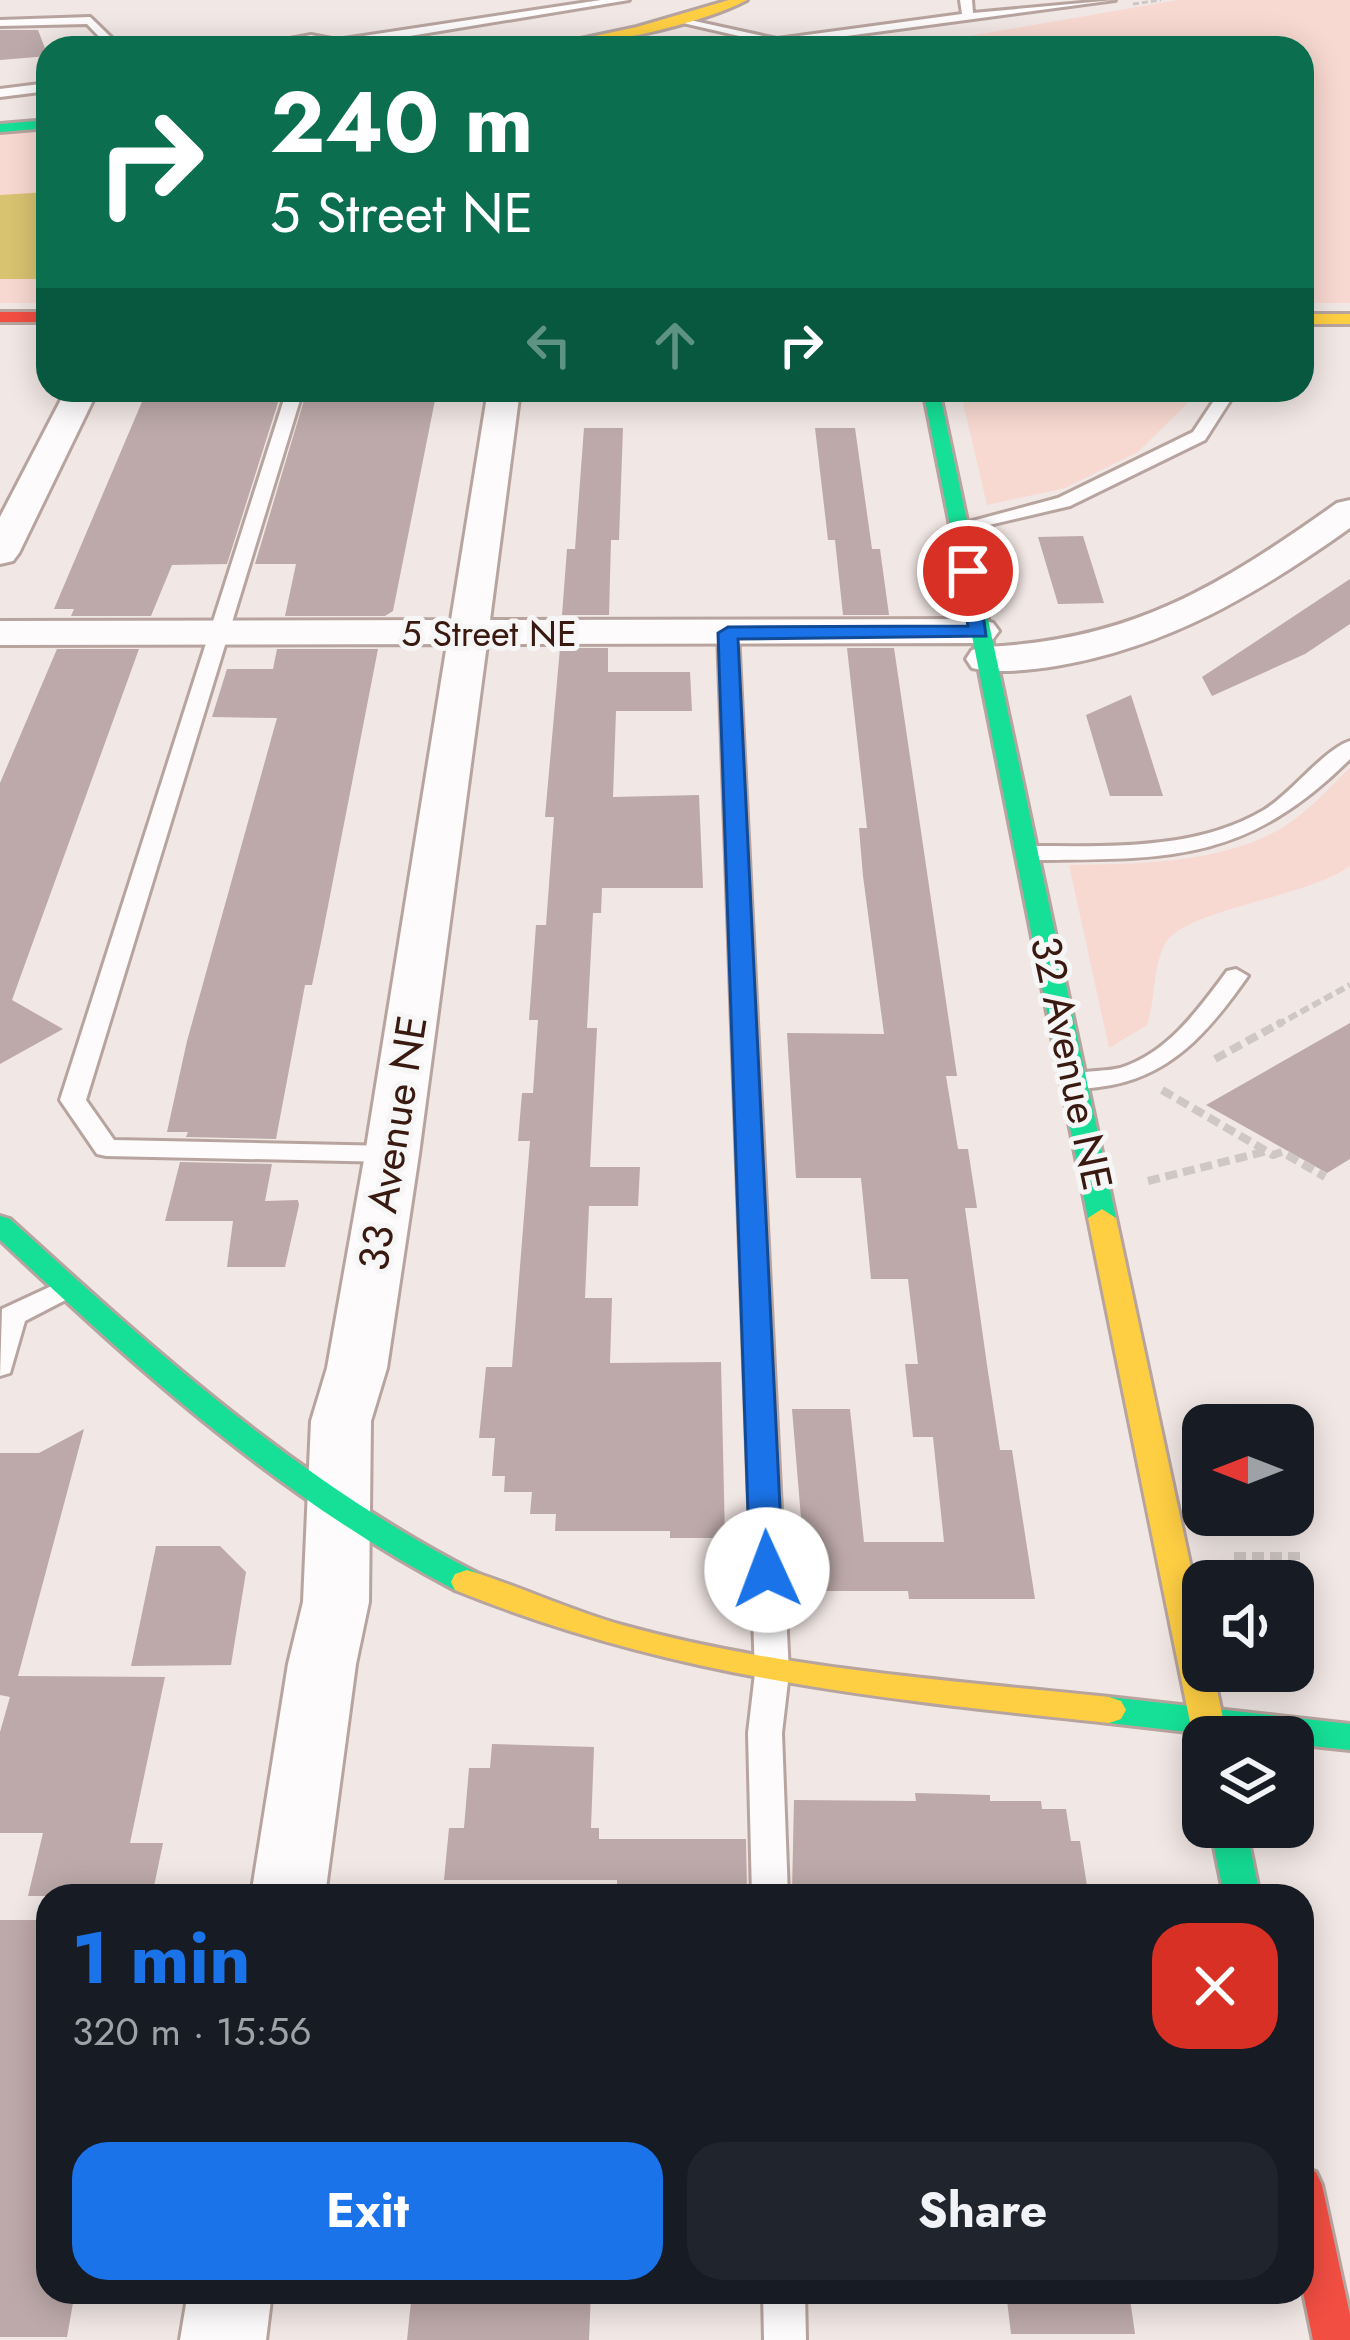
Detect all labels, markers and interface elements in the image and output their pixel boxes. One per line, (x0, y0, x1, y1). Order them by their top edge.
text: 240 m (270, 62, 533, 184)
icon: right (72, 84, 228, 240)
text: 5 Street NE (270, 174, 533, 252)
icon: left (516, 312, 582, 378)
icon: ahead (642, 312, 708, 378)
icon: right (768, 312, 834, 378)
pin (917, 520, 1019, 622)
icon: arrive (935, 538, 1001, 604)
street label: 5 Street NE (401, 607, 577, 659)
street label: 32 Avenue NE (1015, 930, 1128, 1196)
street label: 33 Avenue NE (342, 1011, 443, 1275)
north arrow (1182, 1404, 1314, 1536)
map controls (1182, 1404, 1314, 1848)
position arrow (704, 1507, 830, 1633)
button: sound (1182, 1560, 1314, 1692)
button: layers (1182, 1716, 1314, 1848)
text: 1 min (72, 1906, 251, 2010)
button: close (1152, 1923, 1278, 2049)
text: 320 m · 15:56 (72, 2003, 312, 2060)
button: Exit (72, 2142, 663, 2280)
button: Share (687, 2142, 1278, 2280)

